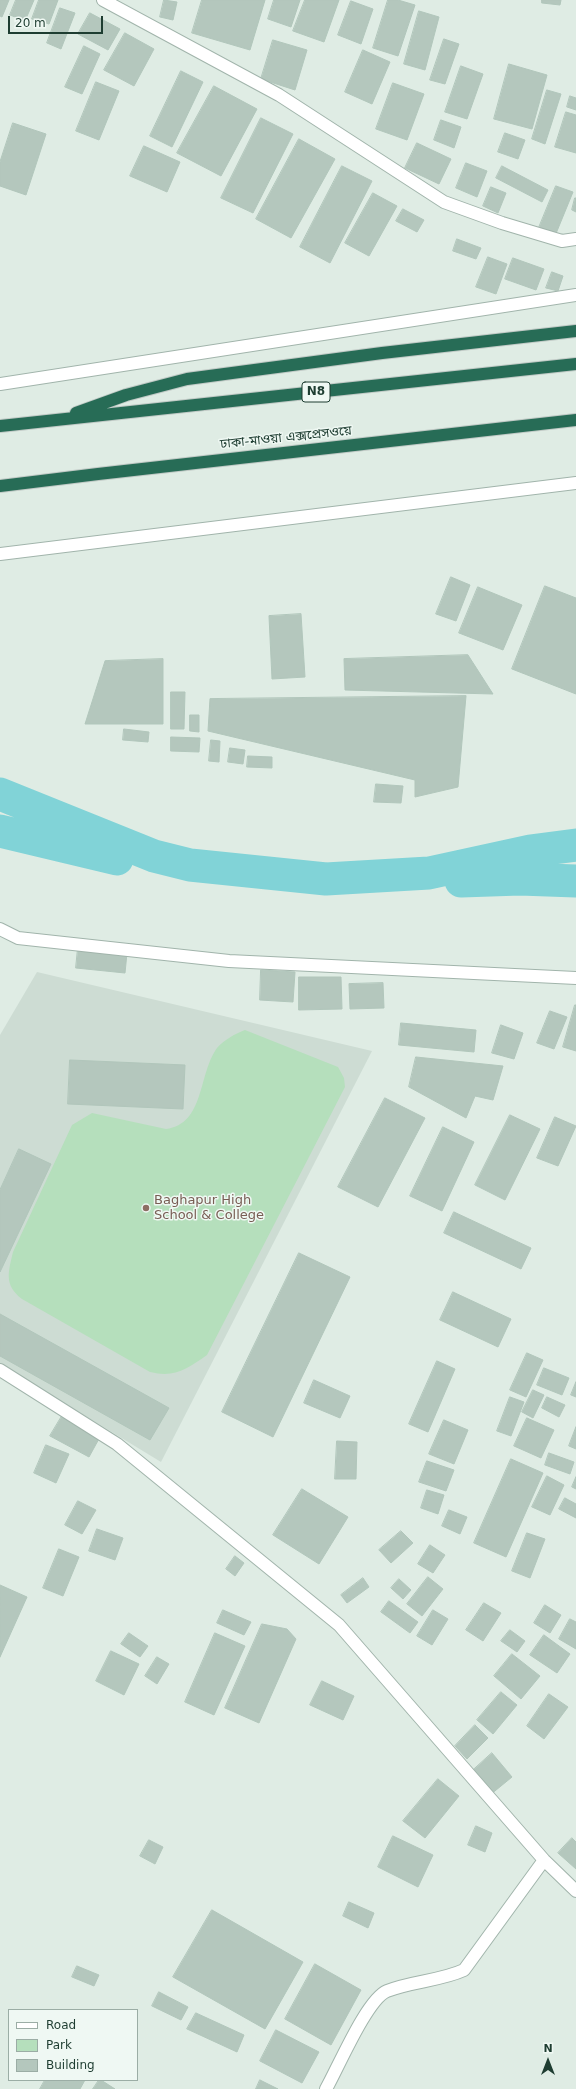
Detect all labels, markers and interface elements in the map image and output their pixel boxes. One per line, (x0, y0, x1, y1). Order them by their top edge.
scale bar (10, 8, 105, 34)
text: 20 m (15, 16, 46, 30)
road number: N8 (302, 382, 330, 402)
street label: ঢাকা-মাওয়া এক্সপ্রেসওয়ে (219, 423, 353, 453)
place label: Baghapur High School & College (154, 1193, 264, 1224)
marker: Baghapur High School & College (141, 1203, 151, 1213)
legend (8, 2009, 138, 2081)
text: Road (46, 2018, 76, 2032)
text: Park (46, 2038, 72, 2052)
north arrow (528, 2041, 568, 2081)
text: N (543, 2042, 553, 2055)
text: Building (46, 2058, 95, 2072)

